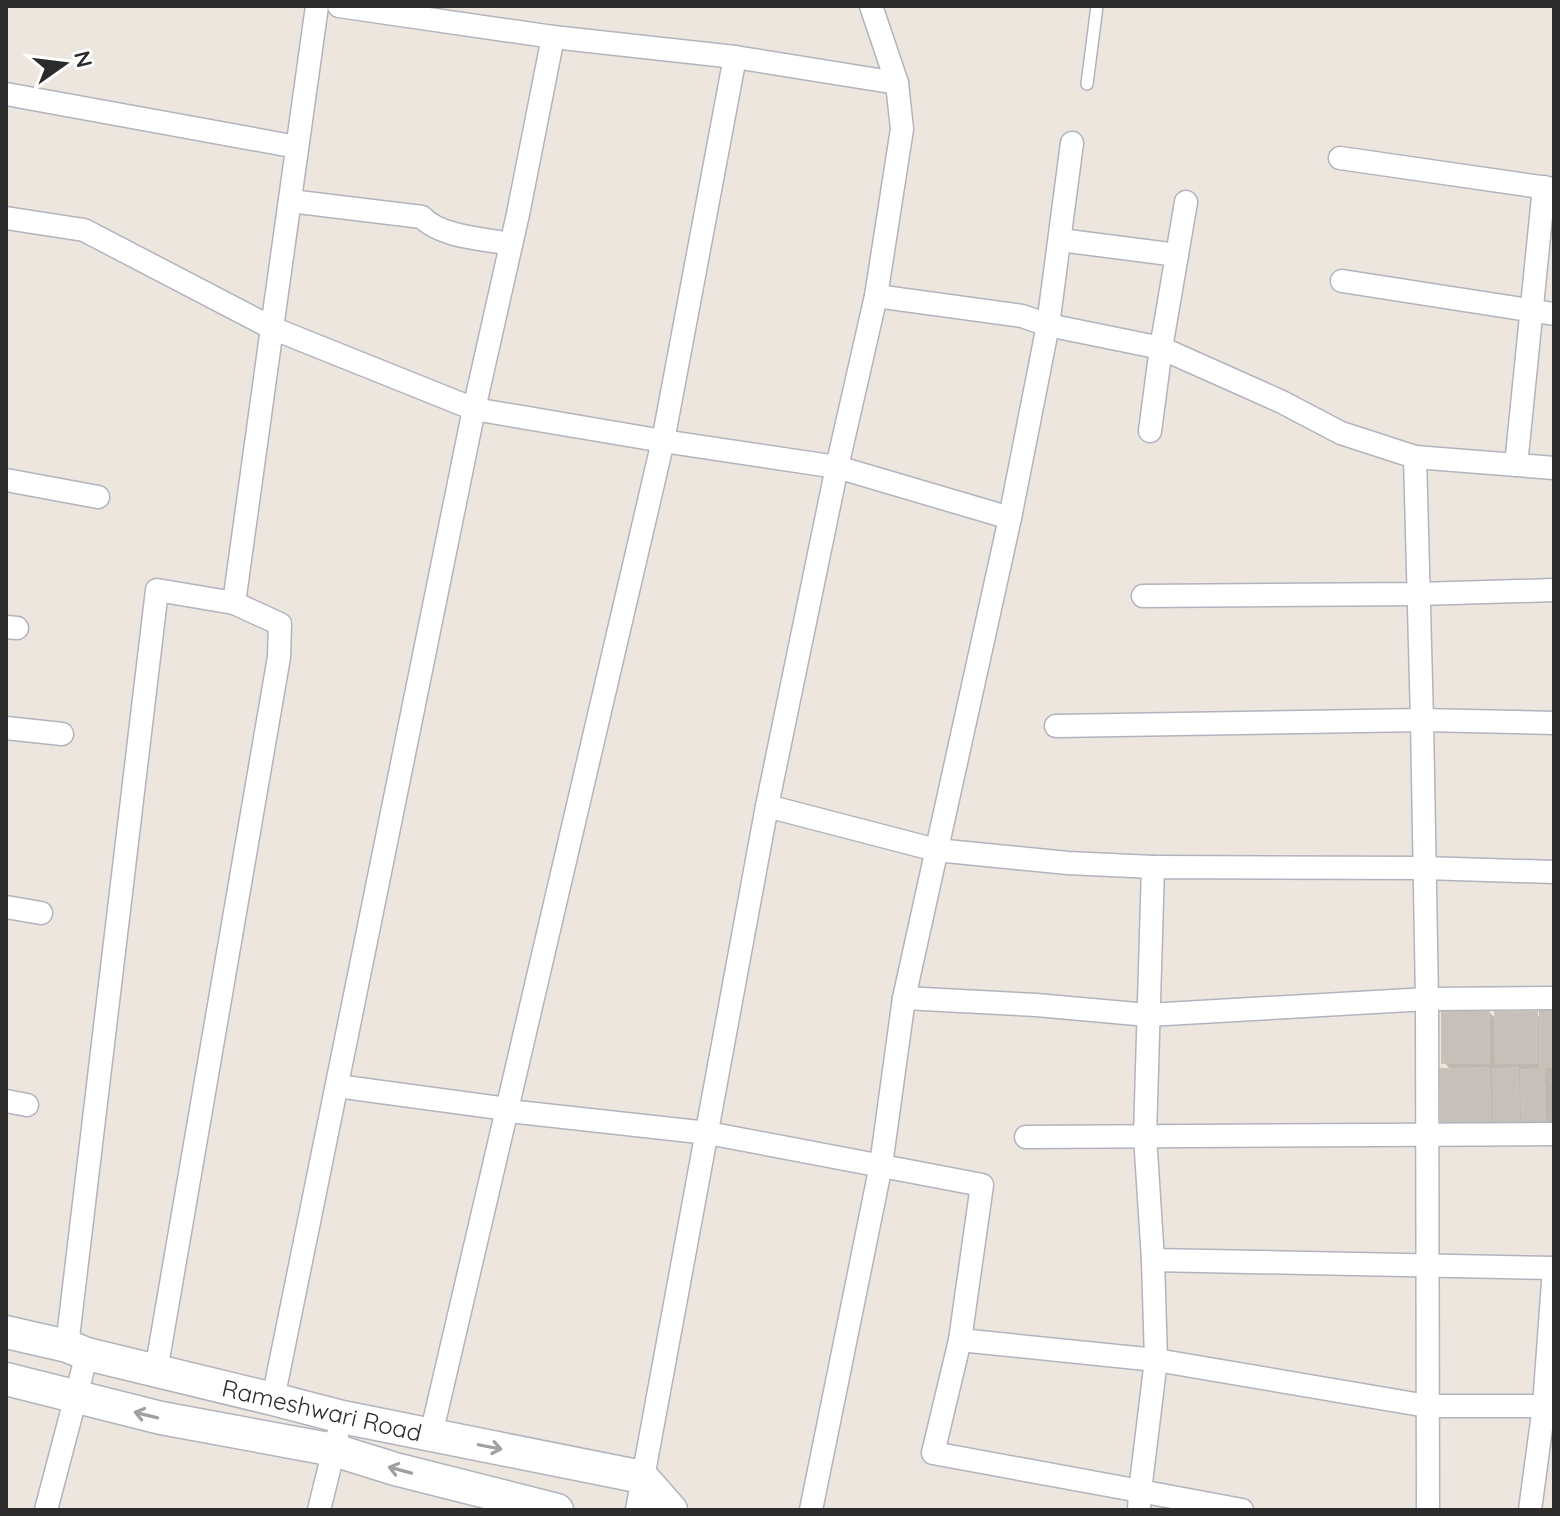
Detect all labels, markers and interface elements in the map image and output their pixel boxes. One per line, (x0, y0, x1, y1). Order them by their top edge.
north arrow (24, 24, 104, 104)
text: N (68, 48, 99, 70)
street label: Rameshwari Road (219, 1372, 425, 1448)
one-way arrow (134, 1406, 160, 1421)
one-way arrow (477, 1440, 502, 1455)
one-way arrow (388, 1461, 414, 1476)

